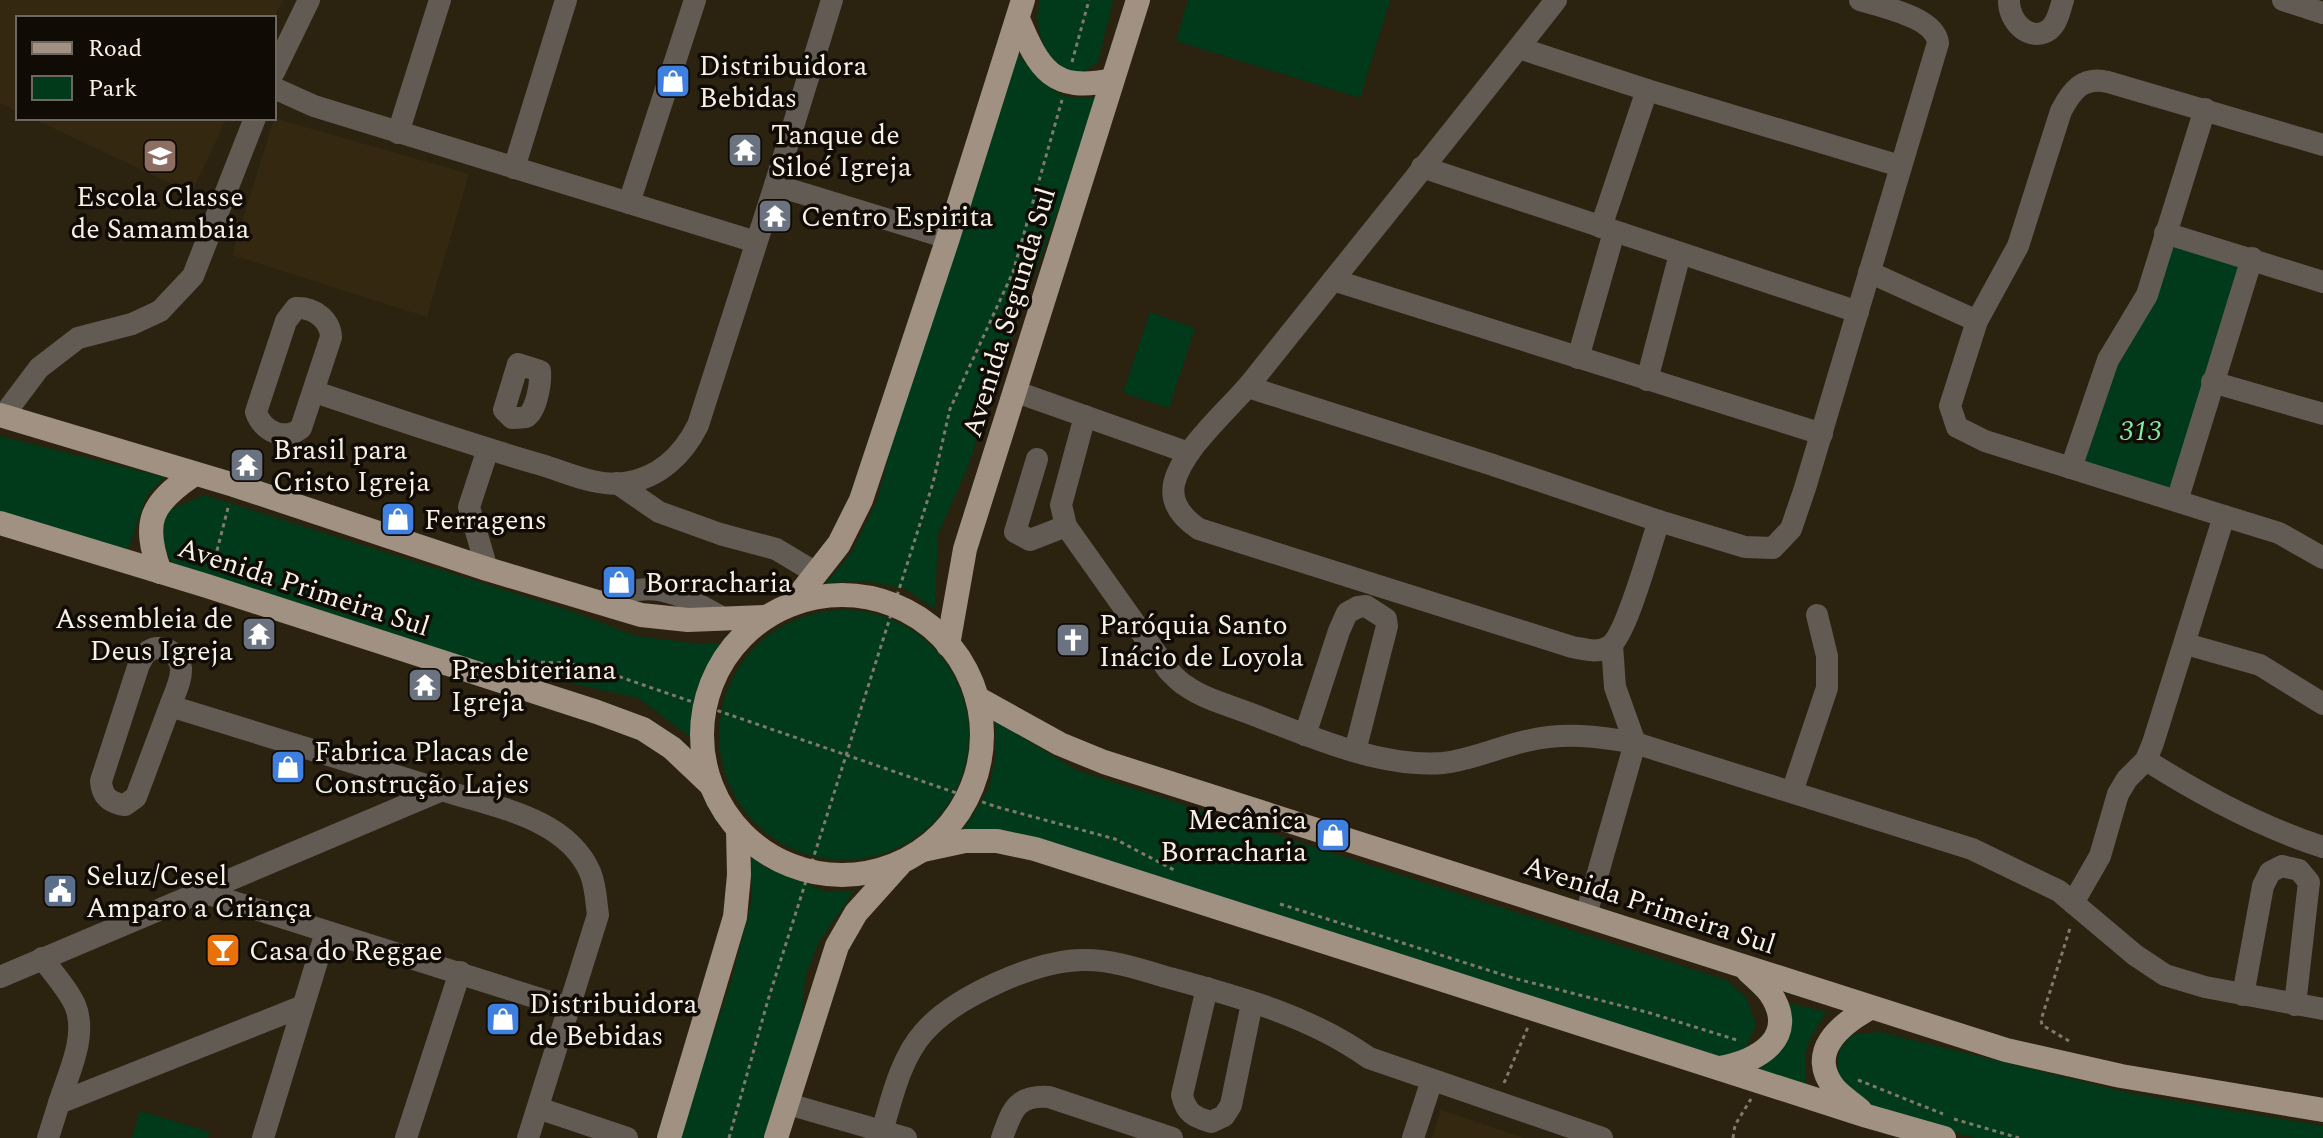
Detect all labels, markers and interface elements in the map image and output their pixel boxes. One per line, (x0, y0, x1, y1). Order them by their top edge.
legend (16, 16, 276, 120)
text: Road (88, 31, 142, 67)
place label: Distribuidora Bebidas (699, 45, 868, 120)
shop icon: Distribuidora Bebidas (654, 62, 692, 100)
text: Park (88, 71, 138, 107)
place label: Tanque de Siloé Igreja (771, 114, 912, 189)
temple icon: Tanque de Siloé Igreja (726, 131, 764, 169)
school or university icon: Escola Classe de Samambaia (141, 137, 179, 175)
place label: Escola Classe de Samambaia (71, 176, 250, 251)
street label: Avenida Segunda Sul (951, 182, 1068, 443)
place label: Centro Espirita (801, 196, 993, 239)
temple icon: Centro Espirita (756, 197, 794, 235)
park label: 313 (2120, 410, 2162, 453)
place label: Brasil para Cristo Igreja (273, 429, 430, 504)
temple icon: Brasil para Cristo Igreja (228, 446, 266, 484)
place label: Ferragens (424, 499, 547, 542)
shop icon: Ferragens (379, 500, 417, 538)
street label: Avenida Primeira Sul (172, 526, 435, 648)
place label: Borracharia (645, 562, 792, 605)
shop icon: Borracharia (600, 563, 638, 601)
place label: Assembleia de Deus Igreja (55, 598, 233, 673)
place label: Paróquia Santo Inácio de Loyola (1099, 604, 1304, 679)
temple icon: Assembleia de Deus Igreja (240, 615, 278, 653)
church icon: Paróquia Santo Inácio de Loyola (1054, 621, 1092, 659)
place label: Presbiteriana Igreja (451, 649, 617, 724)
temple icon: Presbiteriana Igreja (406, 666, 444, 704)
place label: Fabrica Placas de Construção Lajes (314, 731, 530, 806)
shop icon: Fabrica Placas de Construção Lajes (269, 748, 307, 786)
place label: Mecânica Borracharia (1160, 799, 1307, 874)
shop icon: Mecânica Borracharia (1314, 816, 1352, 854)
street label: Avenida Primeira Sul (1518, 844, 1781, 966)
place label: Seluz/Cesel Amparo a Criança (86, 855, 312, 930)
public building icon: Seluz/Cesel Amparo a Criança (41, 872, 79, 910)
place label: Casa do Reggae (249, 930, 443, 973)
bar icon: Casa do Reggae (204, 931, 242, 969)
place label: Distribuidora de Bebidas (529, 983, 698, 1058)
shop icon: Distribuidora de Bebidas (484, 1000, 522, 1038)

